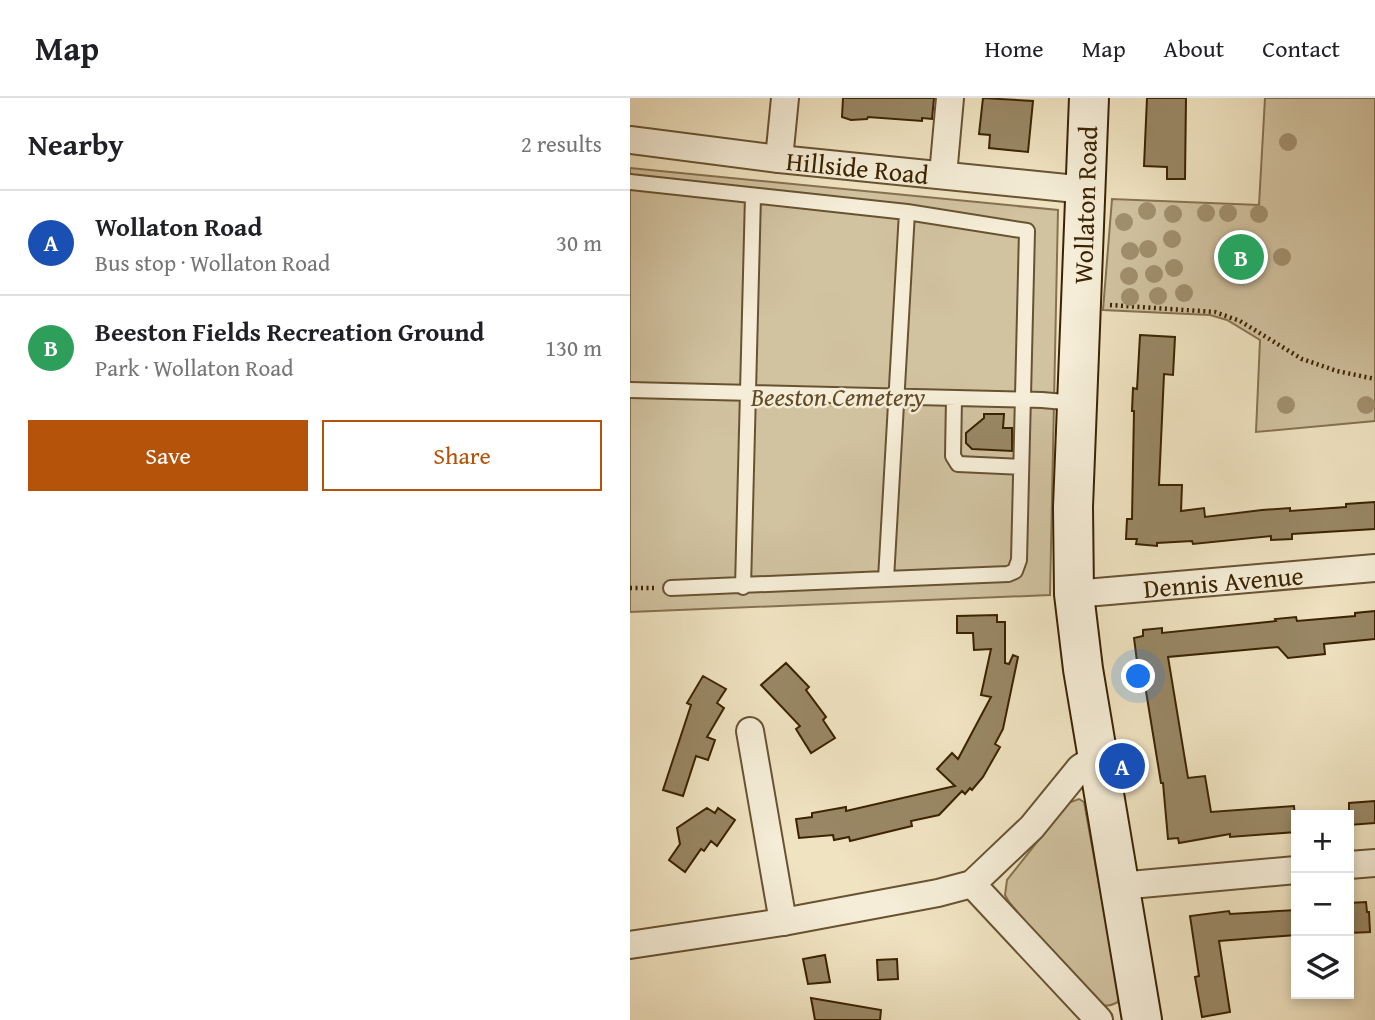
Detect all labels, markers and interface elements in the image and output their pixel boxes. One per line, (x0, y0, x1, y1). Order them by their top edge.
text: Map (35, 24, 99, 72)
text: Home (985, 31, 1044, 66)
text: Map (1082, 31, 1126, 66)
text: About (1164, 31, 1224, 66)
text: Contact (1262, 31, 1340, 66)
text: Nearby (28, 122, 124, 166)
street label: Wollaton Road (1063, 125, 1107, 285)
text: 2 results (521, 127, 602, 160)
street label: Hillside Road (784, 140, 931, 194)
text: Wollaton Road (95, 207, 262, 246)
text: A (44, 226, 58, 259)
text: 30 m (556, 226, 602, 259)
pin: B (1218, 231, 1264, 283)
text: Bus stop · Wollaton Road (95, 246, 330, 279)
text: Beeston Fields Recreation Ground (95, 312, 484, 351)
text: B (44, 331, 58, 364)
text: 130 m (545, 331, 602, 364)
text: Park · Wollaton Road (95, 351, 293, 384)
park label: Beeston Cemetery (750, 377, 925, 416)
button: Save (28, 420, 308, 491)
button: Share (322, 420, 602, 491)
street label: Dennis Avenue (1142, 555, 1305, 607)
your location (1121, 659, 1155, 693)
pin: A (1099, 740, 1145, 792)
map controls (1291, 810, 1354, 999)
button: + (1291, 810, 1354, 873)
button: − (1291, 873, 1354, 936)
button: layers (1291, 936, 1354, 999)

